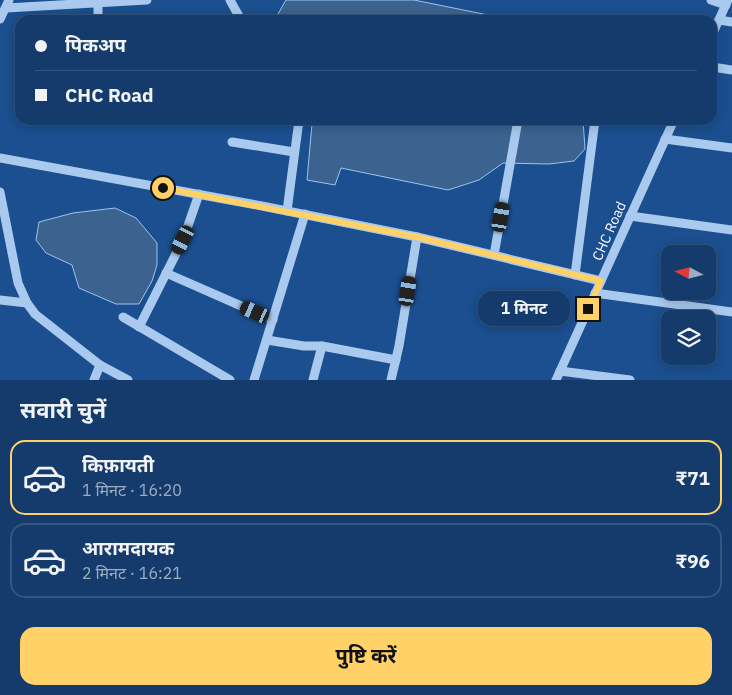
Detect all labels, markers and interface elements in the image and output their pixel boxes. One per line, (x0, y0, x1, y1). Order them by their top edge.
text: पिकअप (65, 33, 126, 57)
text: CHC Road (65, 83, 154, 107)
route start (152, 177, 174, 199)
street label: CHC Road (588, 199, 630, 263)
car (491, 201, 510, 233)
car (169, 223, 196, 257)
north arrow (661, 245, 716, 300)
map controls (661, 245, 716, 365)
car (398, 275, 417, 307)
callout: 1 मिनट (478, 292, 570, 326)
text: 1 मिनट (501, 298, 547, 318)
route end (577, 298, 599, 320)
car (238, 299, 271, 325)
button: layers (661, 310, 716, 365)
text: सवारी चुनें (20, 395, 106, 424)
text: किफ़ायती (82, 453, 154, 477)
icon: car (22, 455, 67, 500)
text: ₹71 (675, 466, 710, 490)
text: 1 मिनट · 16:20 (82, 480, 182, 500)
text: आरामदायक (82, 536, 174, 560)
icon: car (22, 538, 67, 583)
text: ₹96 (675, 549, 710, 573)
text: 2 मिनट · 16:21 (82, 563, 182, 583)
button: पुष्टि करें (20, 627, 712, 685)

